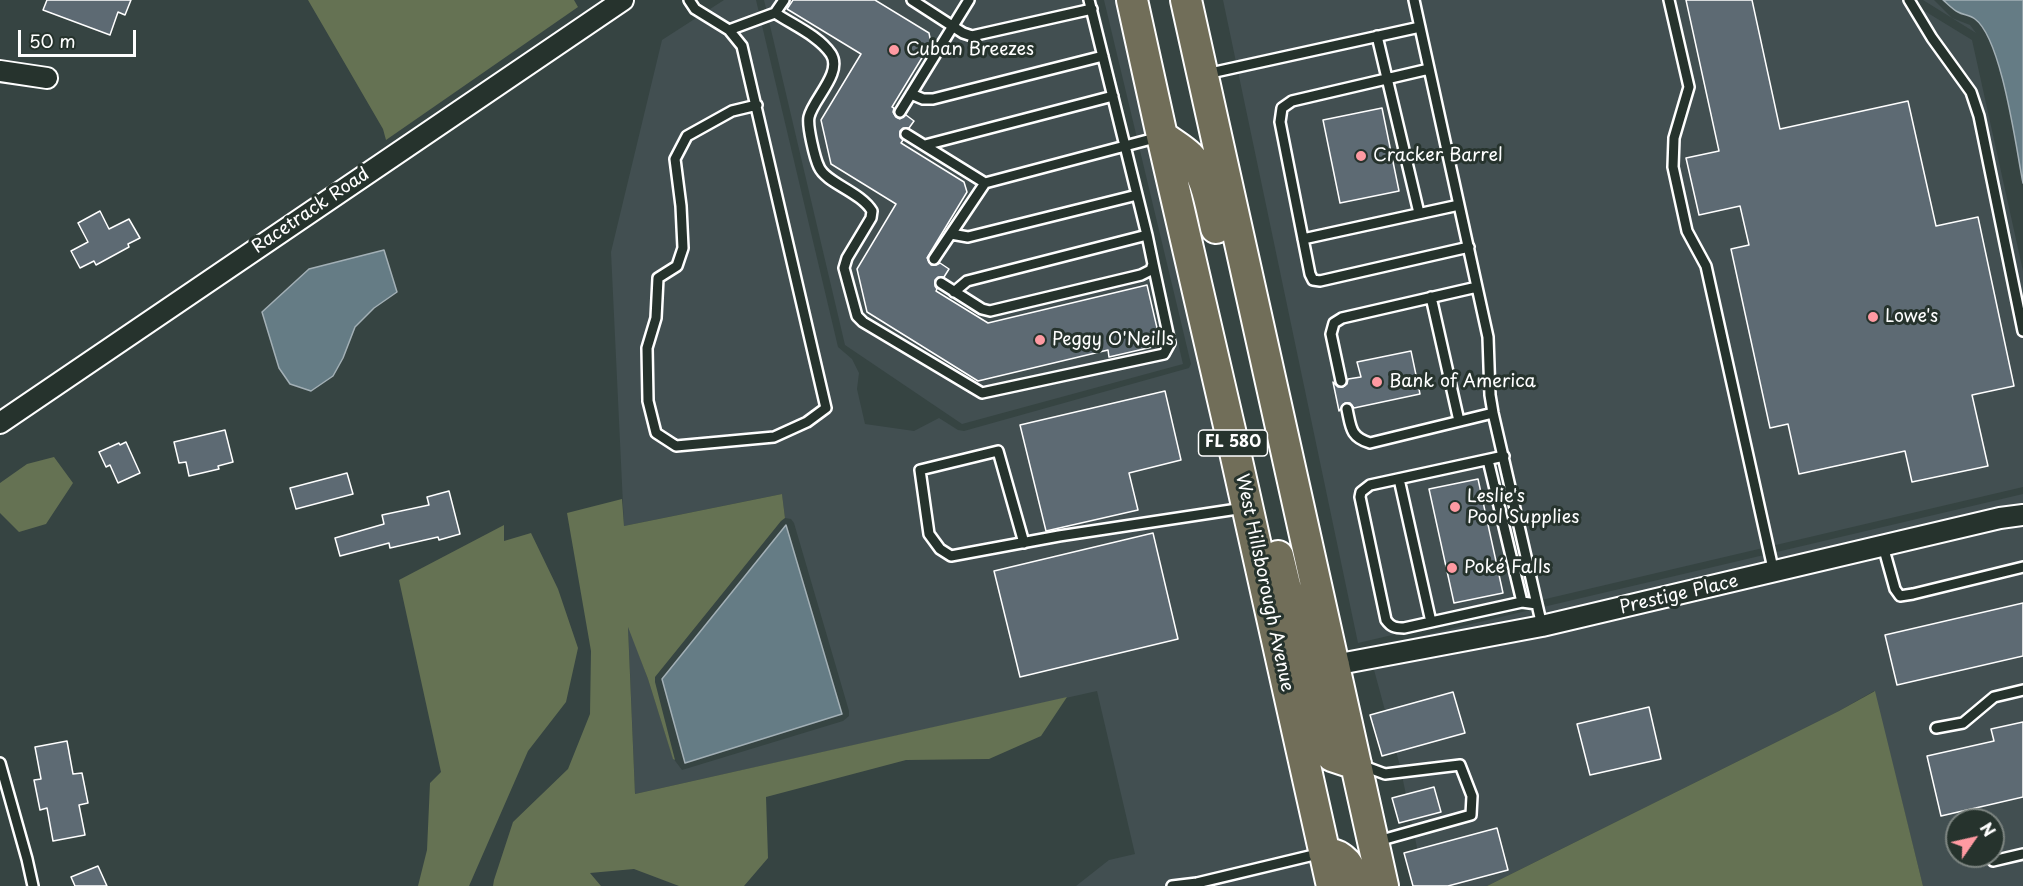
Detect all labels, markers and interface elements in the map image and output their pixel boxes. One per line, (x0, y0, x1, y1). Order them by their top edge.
scale bar (21, 18, 140, 56)
text: 50 m (29, 27, 76, 54)
place label: Cuban Breezes (906, 39, 1034, 61)
marker: Cuban Breezes (887, 43, 901, 57)
place label: Cracker Barrel (1373, 145, 1503, 167)
marker: Cracker Barrel (1354, 149, 1368, 163)
street label: Racetrack Road (248, 164, 374, 258)
place label: Lowe's (1885, 306, 1938, 328)
marker: Lowe's (1866, 310, 1880, 324)
place label: Peggy O'Neills (1052, 329, 1174, 351)
marker: Peggy O'Neills (1033, 333, 1047, 347)
place label: Bank of America (1389, 371, 1536, 393)
marker: Bank of America (1370, 375, 1384, 389)
road number: FL 580 (1198, 430, 1268, 456)
street label: West Hillsborough Avenue (1230, 472, 1298, 694)
place label: Leslie's Pool Supplies (1467, 486, 1579, 528)
marker: Leslie's Pool Supplies (1448, 500, 1462, 514)
place label: Poké Falls (1464, 557, 1551, 579)
marker: Poké Falls (1445, 561, 1459, 575)
street label: Prestige Place (1618, 571, 1740, 619)
north arrow (1945, 808, 2005, 868)
text: N (1975, 817, 2002, 841)

